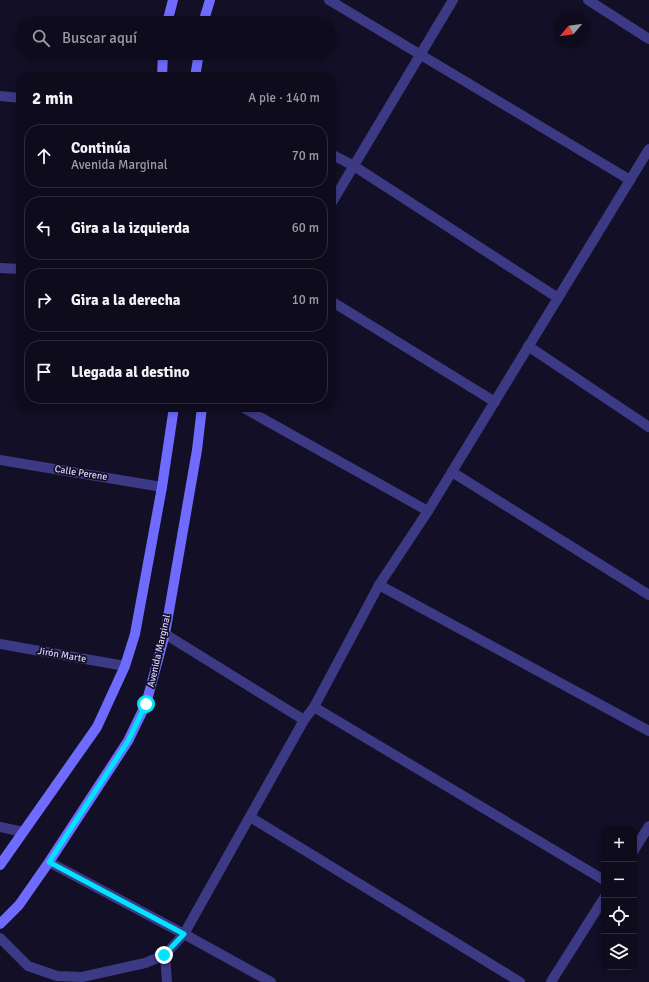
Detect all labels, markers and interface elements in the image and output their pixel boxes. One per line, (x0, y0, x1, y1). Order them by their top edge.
north arrow (553, 12, 589, 48)
search box (16, 16, 336, 60)
icon: search (30, 27, 52, 49)
text: Buscar aquí (62, 29, 137, 47)
text: 2 min (32, 88, 73, 109)
text: A pie · 140 m (248, 90, 320, 106)
text: Continúa (71, 139, 130, 157)
icon: ahead (33, 145, 55, 167)
text: 70 m (292, 148, 319, 164)
text: Avenida Marginal (71, 157, 168, 173)
icon: left (33, 217, 55, 239)
text: Gira a la izquierda (71, 219, 190, 237)
text: 60 m (292, 220, 319, 236)
icon: right (33, 289, 55, 311)
text: Gira a la derecha (71, 291, 181, 309)
text: 10 m (292, 292, 319, 308)
icon: arrive (33, 361, 55, 383)
text: Llegada al destino (71, 363, 190, 381)
street label: Calle Perene (54, 463, 108, 483)
street label: Avenida Marginal (145, 613, 173, 689)
street label: Jirón Marte (37, 645, 87, 665)
route start (137, 695, 155, 713)
map controls (601, 826, 637, 970)
button: + (601, 826, 637, 862)
button: − (601, 862, 637, 898)
button: locate (601, 898, 637, 934)
button: layers (601, 934, 637, 970)
route end (155, 946, 173, 964)

